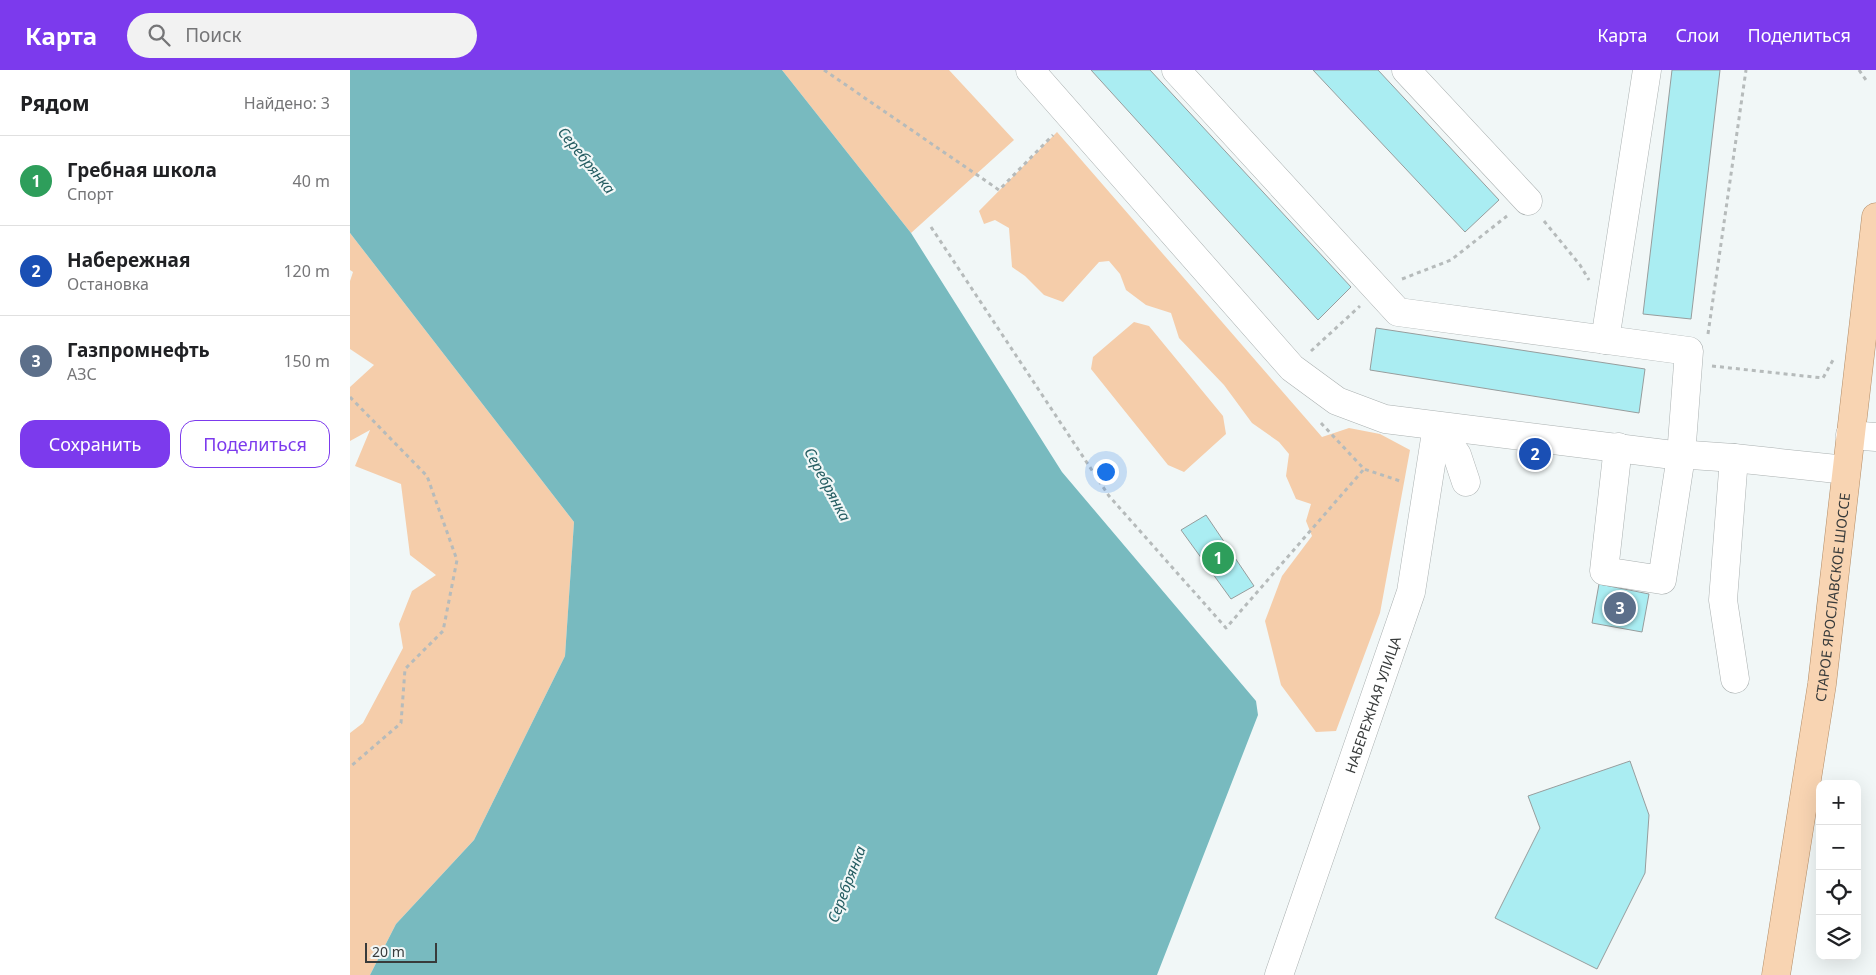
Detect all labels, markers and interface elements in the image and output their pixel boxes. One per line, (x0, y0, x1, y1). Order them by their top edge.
search box (127, 13, 477, 58)
text: Карта (25, 19, 97, 52)
icon: search (145, 21, 173, 49)
text: Поиск (185, 22, 242, 48)
text: Карта (1597, 23, 1647, 47)
text: Слои (1675, 23, 1719, 47)
text: Поделиться (1747, 23, 1851, 47)
text: Рядом (20, 89, 90, 117)
text: Найдено: 3 (244, 92, 330, 114)
water label: Серебрянка (554, 122, 620, 198)
text: Гребная школа (67, 157, 217, 183)
text: 1 (31, 170, 41, 192)
text: 40 m (293, 170, 330, 192)
text: Спорт (67, 183, 113, 205)
text: Набережная (67, 247, 190, 273)
text: 2 (31, 260, 41, 282)
text: 120 m (283, 260, 330, 282)
text: Остановка (67, 273, 149, 295)
text: Газпромнефть (67, 337, 210, 363)
text: 3 (31, 350, 41, 372)
text: 150 m (283, 350, 330, 372)
text: АЗС (67, 363, 97, 385)
button: Сохранить (20, 420, 170, 468)
button: Поделиться (180, 420, 330, 468)
pin: 2 (1519, 435, 1551, 473)
water label: Серебрянка (800, 444, 856, 525)
your location (1093, 459, 1119, 485)
street label: СТАРОЕ ЯРОСЛАВСКОЕ ШОССЕ (1810, 492, 1854, 703)
pin: 1 (1202, 539, 1234, 577)
pin: 3 (1604, 589, 1636, 627)
street label: НАБЕРЕЖНАЯ УЛИЦА (1340, 634, 1405, 776)
map controls (1816, 780, 1861, 960)
button: + (1816, 780, 1861, 825)
button: − (1816, 825, 1861, 870)
water label: Серебрянка (822, 842, 870, 925)
button: locate (1816, 870, 1861, 915)
button: layers (1816, 915, 1861, 960)
scale bar (365, 940, 438, 963)
text: 20 m (372, 942, 405, 961)

